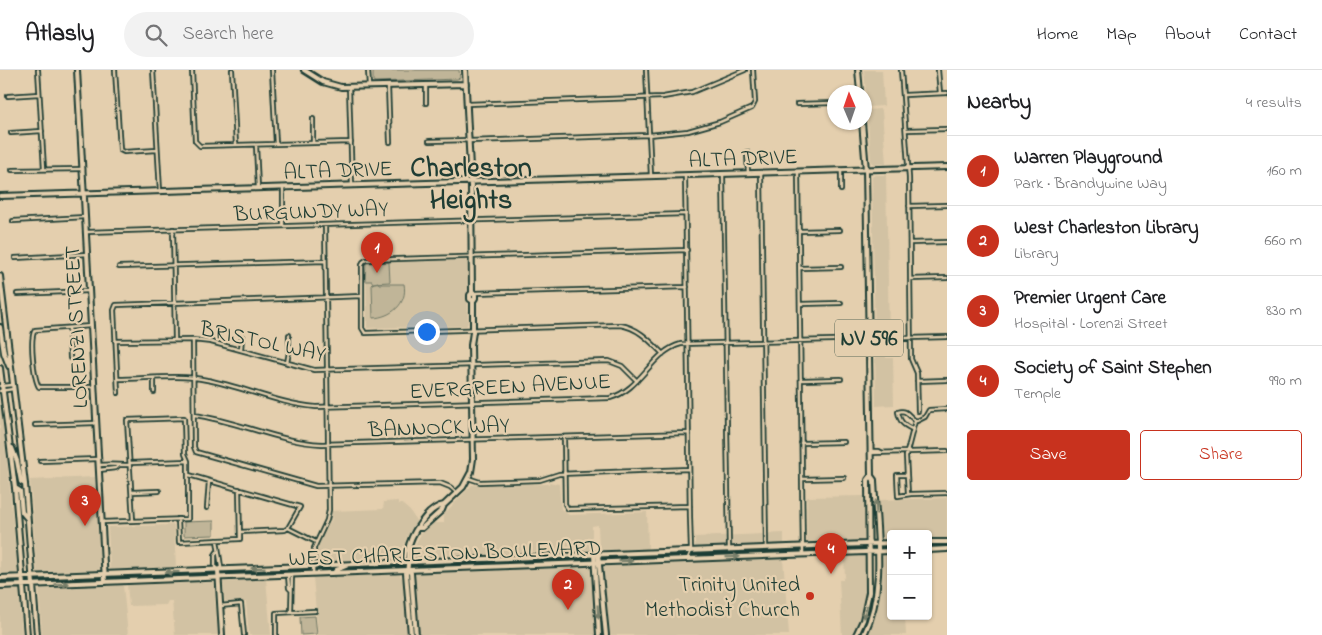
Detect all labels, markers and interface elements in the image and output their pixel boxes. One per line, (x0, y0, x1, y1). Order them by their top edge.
search box (124, 12, 474, 57)
text: Atlasly (25, 17, 94, 52)
icon: search (142, 21, 170, 49)
text: Search here (182, 21, 273, 48)
text: Home (1037, 22, 1078, 48)
text: Map (1106, 22, 1137, 48)
text: About (1165, 22, 1211, 48)
text: Contact (1239, 22, 1297, 48)
north arrow (827, 85, 872, 130)
text: Nearby (967, 88, 1031, 118)
text: 4 results (1246, 91, 1302, 115)
street label: ALTA DRIVE (688, 142, 798, 178)
text: Warren Playground (1014, 145, 1162, 172)
district label: Charleston Heights (410, 149, 532, 223)
street label: ALTA DRIVE (283, 154, 393, 190)
text: 1 (980, 159, 986, 183)
text: 160 m (1267, 159, 1302, 183)
text: Park · Brandywine Way (1014, 172, 1167, 196)
street label: BURGUNDY WAY (232, 194, 389, 232)
text: West Charleston Library (1014, 215, 1199, 242)
text: 2 (979, 229, 987, 253)
text: 660 m (1265, 229, 1302, 253)
pin: 1 (361, 232, 393, 273)
text: Library (1014, 242, 1059, 266)
street label: LORENZI STREET (58, 244, 98, 409)
text: Premier Urgent Care (1014, 285, 1166, 312)
text: 3 (980, 299, 986, 323)
text: 830 m (1266, 299, 1302, 323)
text: Hospital · Lorenzi Street (1014, 312, 1168, 336)
street label: BRISTOL WAY (196, 314, 328, 372)
your location (414, 319, 440, 345)
road number: NV 596 (835, 320, 903, 356)
text: Society of Saint Stephen (1014, 355, 1212, 382)
street label: EVERGREEN AVENUE (409, 367, 612, 409)
text: 4 (980, 369, 986, 393)
text: 990 m (1269, 369, 1302, 393)
text: Temple (1014, 382, 1061, 406)
street label: BANNOCK WAY (367, 411, 510, 447)
button: Save (967, 430, 1130, 480)
button: Share (1140, 430, 1302, 480)
pin: 3 (69, 485, 101, 526)
one-way arrow (871, 498, 879, 514)
map controls (887, 530, 932, 620)
button: + (887, 530, 932, 575)
pin: 4 (815, 533, 847, 574)
street label: WEST CHARLESTON BOULEVARD (288, 534, 602, 576)
one-way arrow (725, 552, 741, 560)
one-way arrow (619, 557, 635, 565)
one-way arrow (250, 565, 266, 573)
one-way arrow (163, 568, 179, 576)
pin: 2 (552, 569, 584, 610)
place label: Trinity United Methodist Church (645, 570, 800, 627)
button: − (887, 575, 932, 620)
one-way arrow (54, 580, 70, 588)
marker: Trinity United Methodist Church (804, 590, 816, 602)
one-way arrow (861, 604, 869, 619)
one-way arrow (594, 605, 602, 621)

